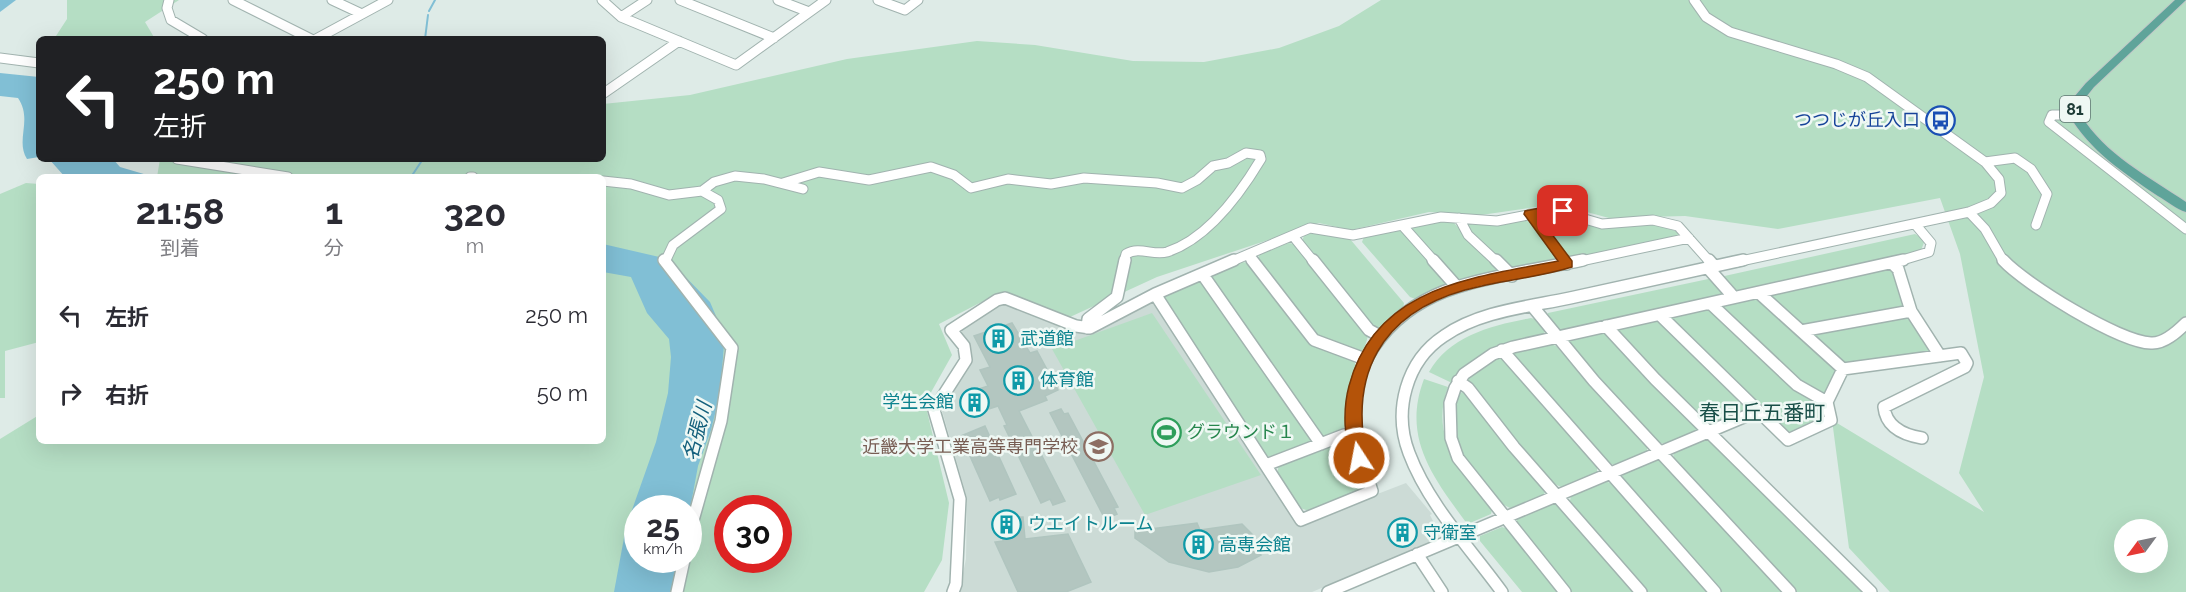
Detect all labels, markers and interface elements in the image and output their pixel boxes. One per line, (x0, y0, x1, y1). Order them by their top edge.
text: 250 m (153, 55, 275, 104)
icon: left (54, 60, 132, 138)
road number: 81 (2060, 96, 2090, 122)
bus stop icon: つつじが丘入口 (1925, 104, 1957, 136)
place label: つつじが丘入口 (1794, 109, 1920, 130)
text: 左折 (153, 111, 207, 142)
pin (1537, 185, 1588, 236)
text: 21:58 (136, 190, 224, 232)
text: 1 (325, 190, 343, 232)
text: 320 (444, 192, 506, 234)
icon: arrive (1546, 194, 1579, 227)
text: m (466, 234, 484, 258)
text: 到着 (160, 236, 200, 260)
text: 分 (324, 236, 344, 260)
icon: left (54, 299, 87, 332)
text: 250 m (525, 302, 588, 328)
text: 左折 (105, 304, 149, 330)
building icon: 武道館 (983, 323, 1015, 355)
place label: 武道館 (1020, 328, 1074, 349)
building icon: 体育館 (1003, 364, 1035, 396)
place label: 体育館 (1040, 369, 1094, 390)
icon: right (54, 377, 87, 410)
text: 50 m (537, 380, 588, 406)
text: 右折 (105, 382, 149, 408)
building icon: 学生会館 (959, 386, 991, 418)
place label: 学生会館 (882, 391, 954, 412)
water label: 名張川 (678, 397, 717, 463)
district label: 春日丘五番町 (1699, 400, 1825, 425)
sports icon: グラウンド１ (1150, 416, 1182, 448)
place label: グラウンド１ (1187, 421, 1295, 442)
position arrow (1327, 426, 1391, 490)
school or university icon: 近畿大学工業高等専門学校 (1083, 431, 1115, 463)
place label: 近畿大学工業高等専門学校 (862, 436, 1078, 457)
speed limit sign: 30 (714, 495, 792, 573)
building icon: ウエイトルーム (991, 508, 1023, 540)
text: 25 (646, 509, 680, 544)
place label: ウエイトルーム (1028, 513, 1153, 534)
building icon: 守衛室 (1386, 517, 1418, 549)
north arrow (2114, 519, 2168, 573)
map controls (2114, 519, 2168, 573)
place label: 守衛室 (1423, 522, 1477, 543)
building icon: 高専会館 (1182, 529, 1214, 561)
place label: 高専会館 (1219, 534, 1291, 555)
text: km/h (643, 540, 683, 558)

